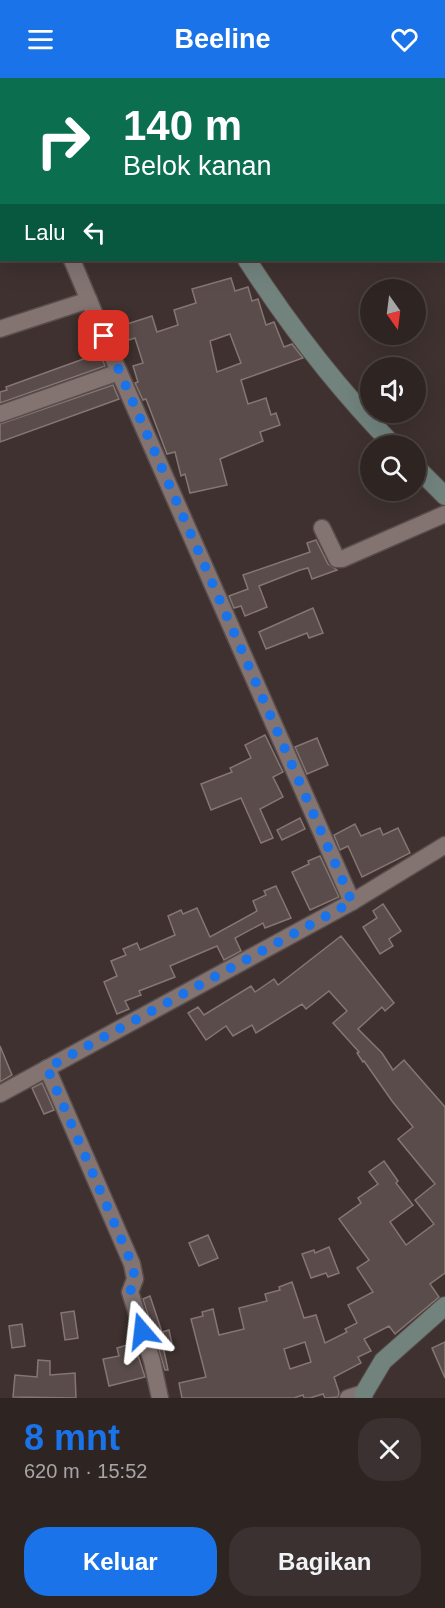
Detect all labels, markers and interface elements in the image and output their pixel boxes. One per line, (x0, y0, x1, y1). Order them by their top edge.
icon: menu (24, 23, 57, 56)
icon: heart (388, 23, 421, 56)
text: Beeline (174, 24, 271, 54)
icon: right (24, 102, 102, 180)
text: 140 m (123, 102, 242, 149)
text: Belok kanan (123, 151, 272, 181)
icon: left (78, 216, 111, 249)
text: Lalu (24, 220, 66, 245)
north arrow (360, 279, 426, 345)
map controls (360, 279, 426, 501)
pin (78, 310, 129, 361)
icon: arrive (87, 319, 120, 352)
button: sound (360, 357, 426, 423)
button: search (360, 435, 426, 501)
position arrow (110, 1299, 174, 1363)
text: 8 mnt (24, 1417, 120, 1458)
button: close (358, 1418, 421, 1481)
text: 620 m · 15:52 (24, 1460, 147, 1482)
button: Keluar (24, 1527, 217, 1596)
button: Bagikan (229, 1527, 421, 1596)

